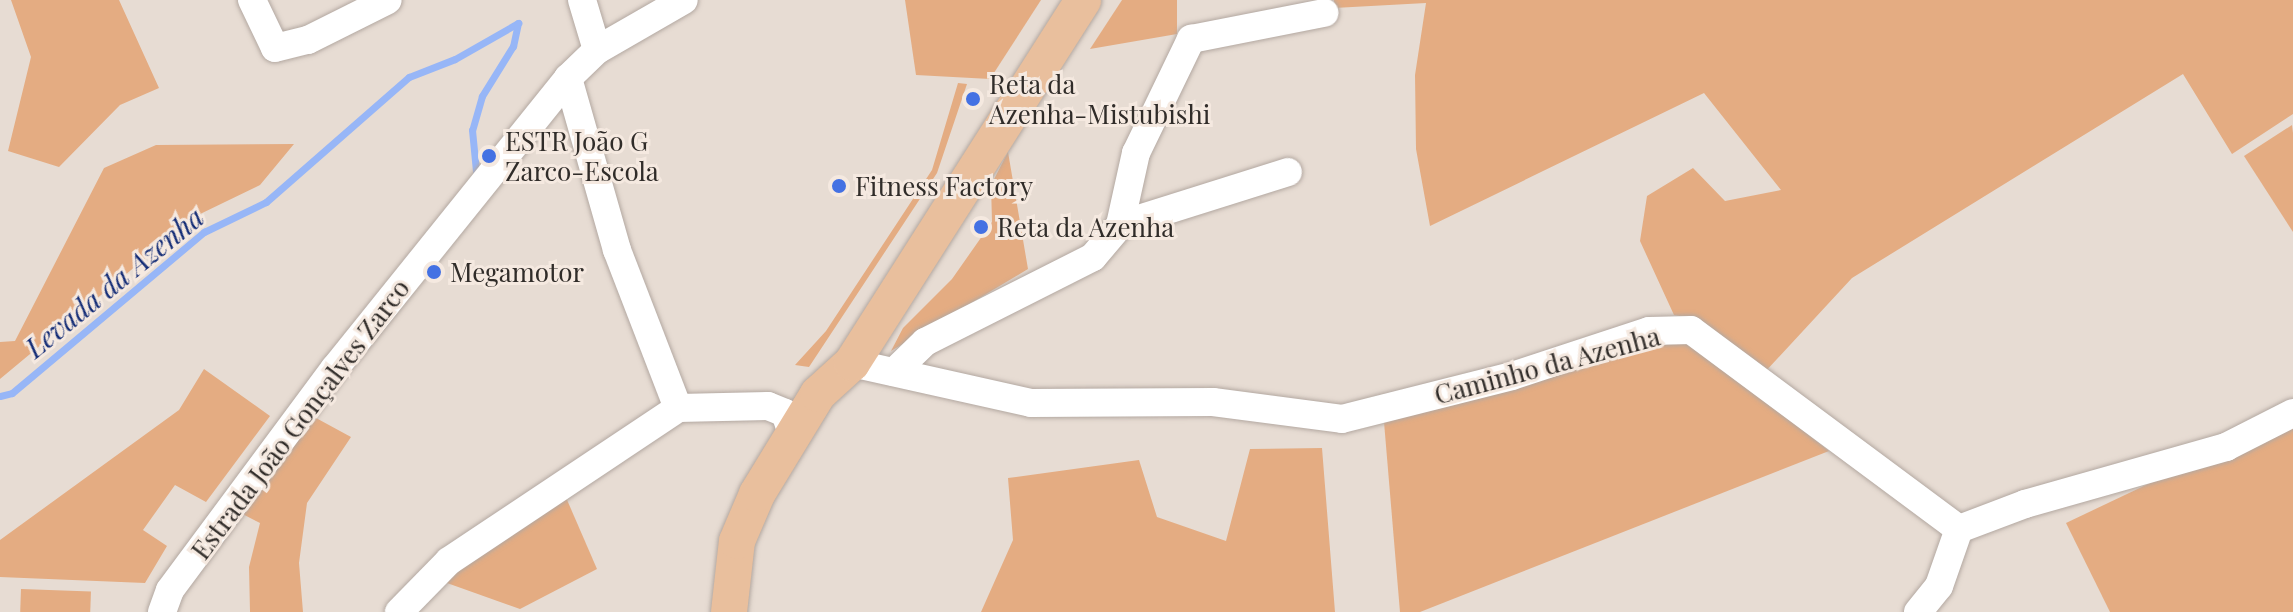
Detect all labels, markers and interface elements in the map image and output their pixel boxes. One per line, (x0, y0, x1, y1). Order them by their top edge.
place label: Reta da Azenha-Mistubishi (989, 68, 1210, 130)
marker: Reta da Azenha-Mistubishi (964, 90, 982, 108)
place label: ESTR João G Zarco-Escola (505, 125, 659, 186)
marker: ESTR João G Zarco-Escola (480, 147, 498, 165)
place label: Fitness Factory (855, 170, 1033, 202)
marker: Fitness Factory (830, 177, 848, 195)
water label: Levada da Azenha (18, 200, 210, 364)
place label: Reta da Azenha (997, 211, 1176, 243)
marker: Reta da Azenha (972, 218, 990, 236)
place label: Megamotor (450, 256, 584, 288)
marker: Megamotor (425, 263, 443, 281)
street label: Estrada João Gonçalves Zarco (184, 273, 416, 565)
street label: Caminho da Azenha (1430, 320, 1664, 410)

